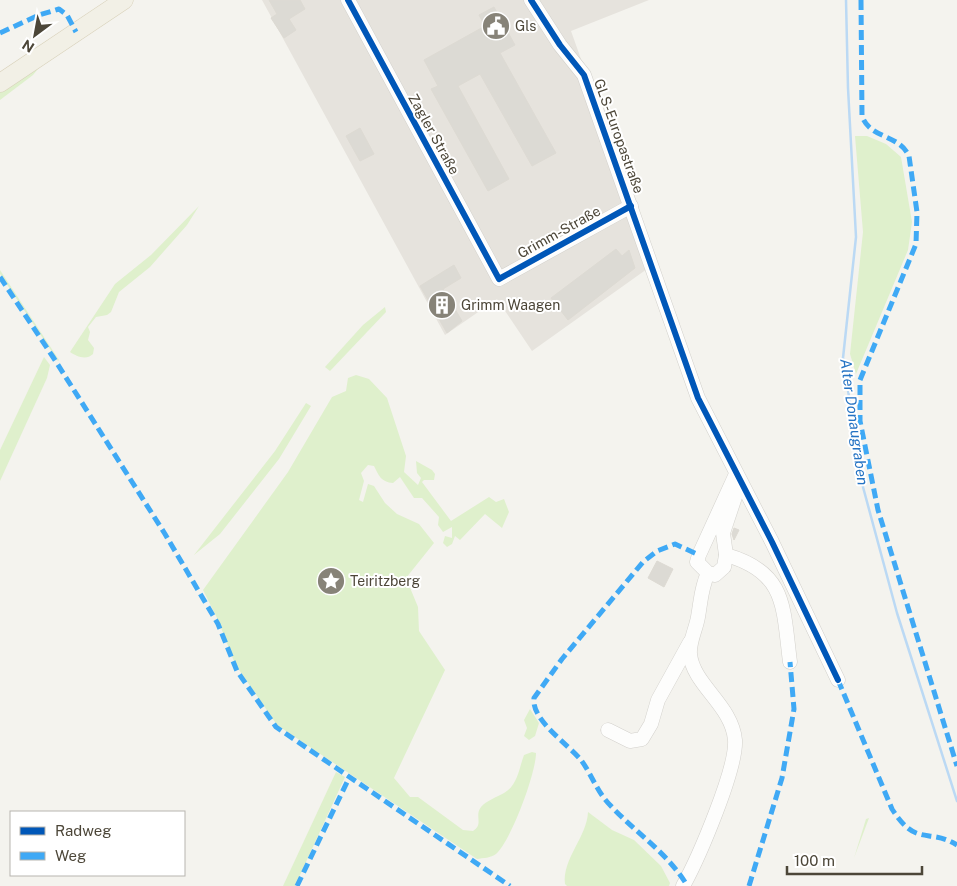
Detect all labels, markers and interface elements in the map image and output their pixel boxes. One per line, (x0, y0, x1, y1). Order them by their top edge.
north arrow (10, 10, 60, 60)
public building icon: Gls (481, 11, 511, 41)
place label: Gls (515, 18, 536, 34)
text: N (19, 36, 37, 56)
street label: GLS-Europastraße (591, 77, 647, 196)
street label: Zagler Straße (405, 91, 463, 177)
street label: Grimm-Straße (515, 203, 603, 261)
building icon: Grimm Waagen (427, 290, 457, 320)
place label: Grimm Waagen (461, 297, 560, 313)
water label: Alter Donaugraben (837, 358, 872, 486)
place icon: Teiritzberg (316, 566, 346, 596)
place label: Teiritzberg (350, 573, 420, 589)
legend (10, 811, 185, 876)
text: Radweg (55, 822, 112, 839)
scale bar (787, 844, 922, 876)
text: Weg (55, 847, 86, 864)
text: 100 m (794, 852, 835, 869)

